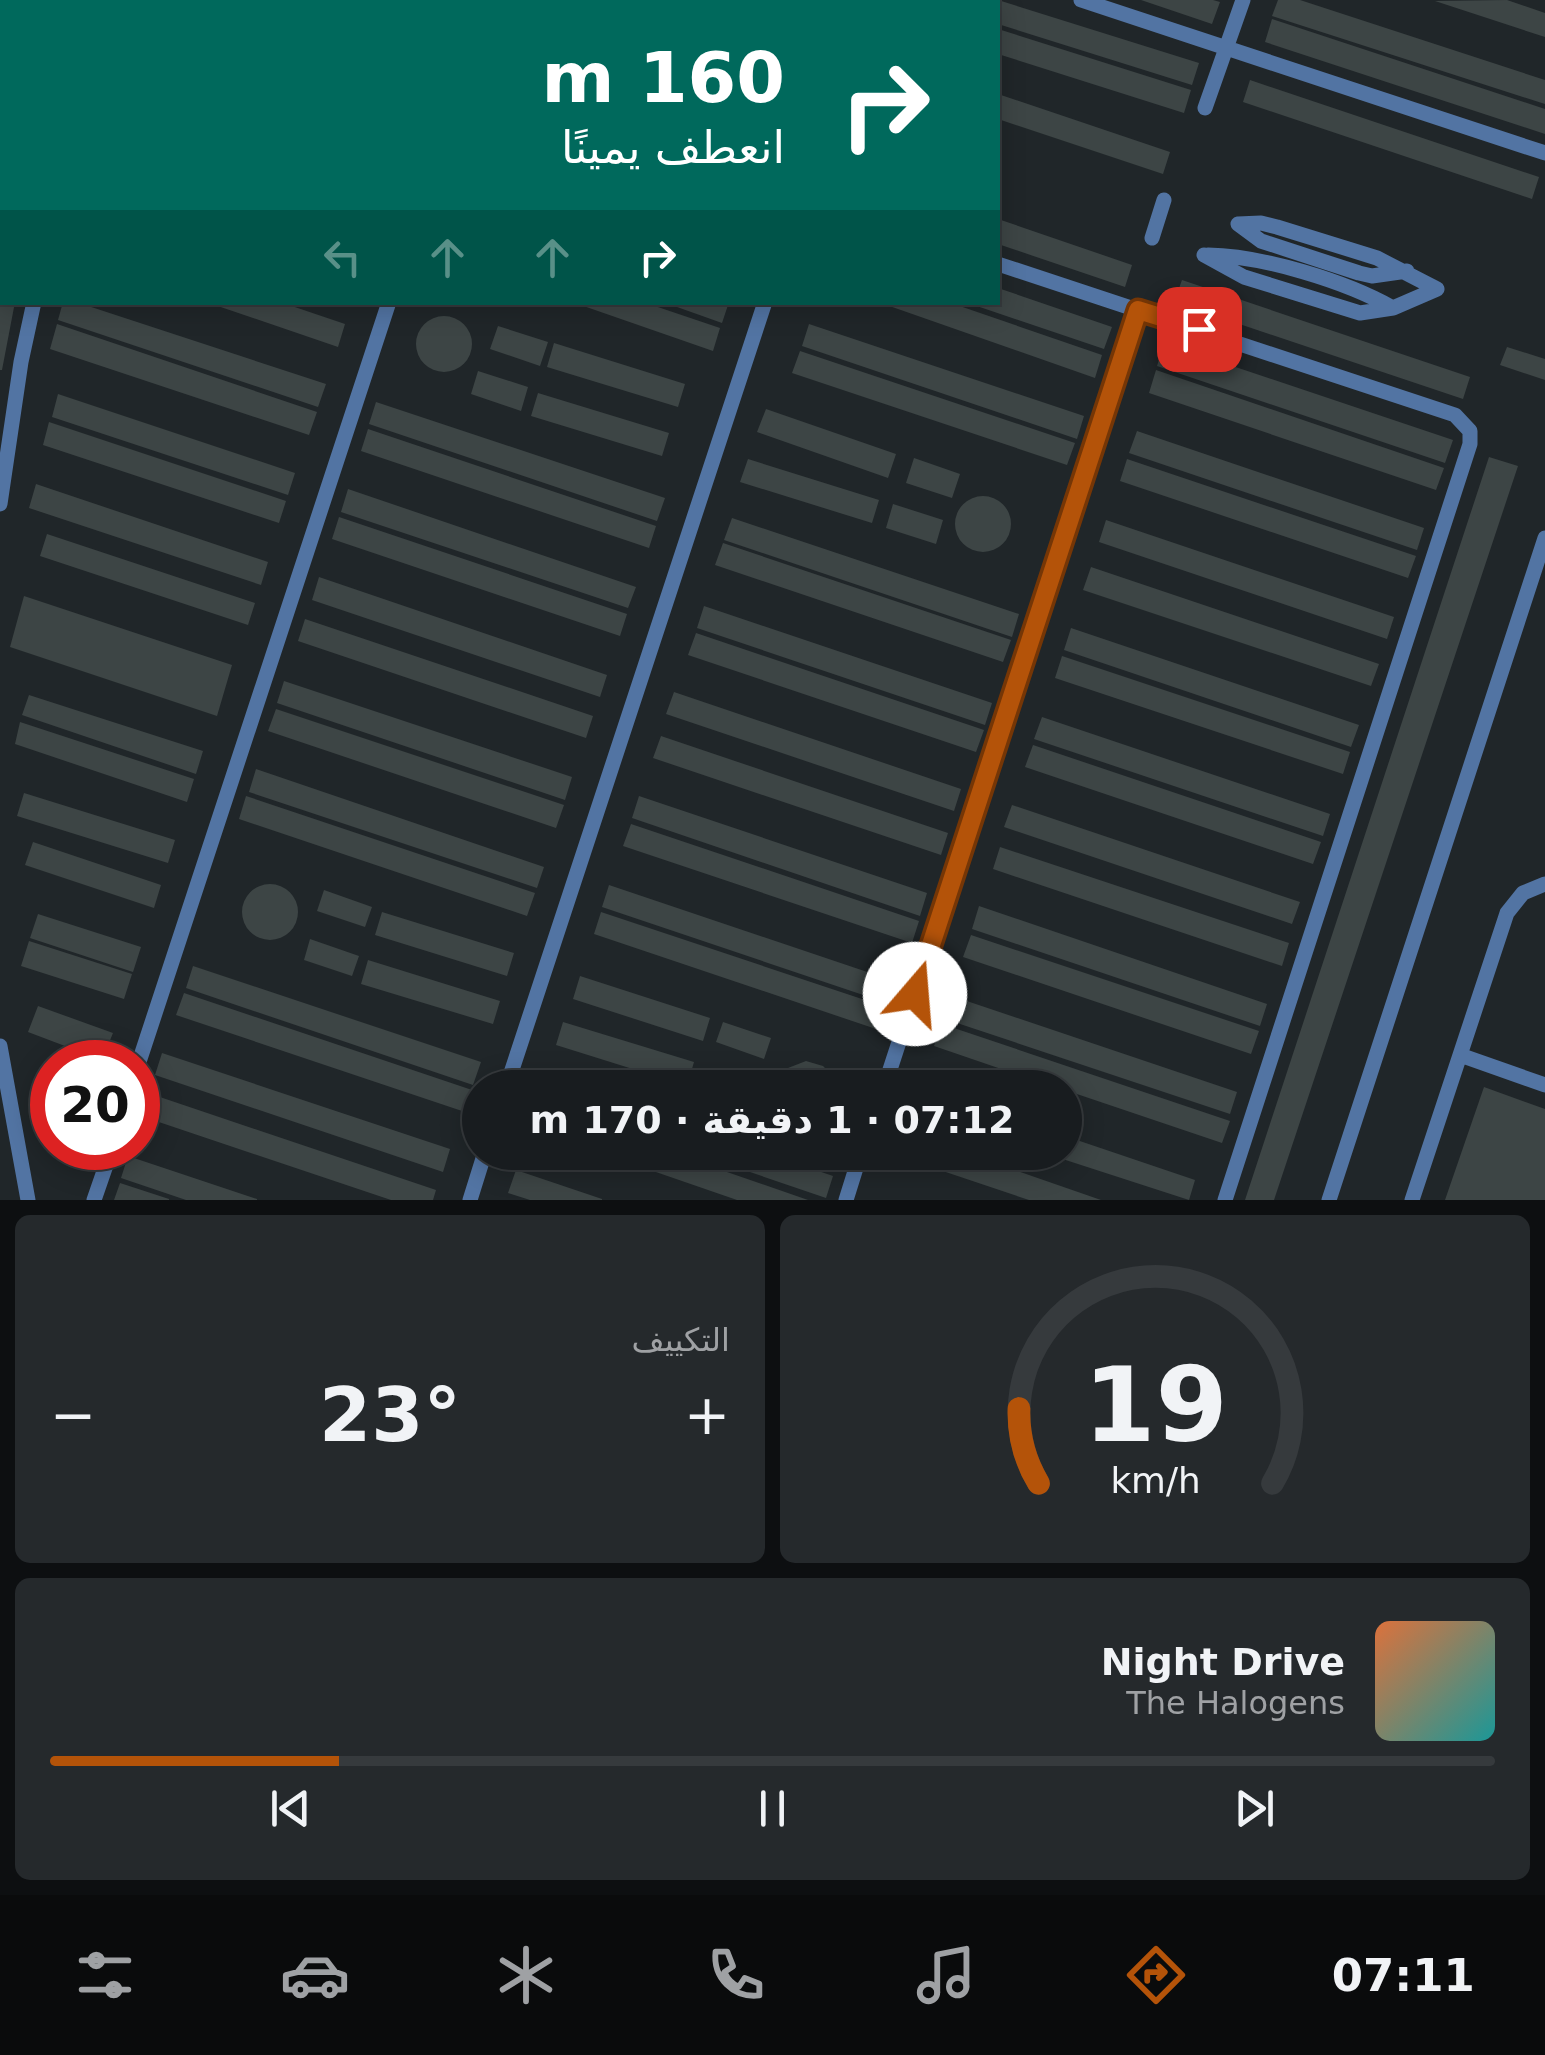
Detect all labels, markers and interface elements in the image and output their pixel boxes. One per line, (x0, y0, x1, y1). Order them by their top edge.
text: 160 m (542, 37, 785, 119)
icon: right (820, 40, 950, 170)
text: انعطف يمينًا (561, 121, 785, 174)
icon: left (315, 230, 370, 285)
icon: ahead (420, 230, 475, 285)
icon: ahead (525, 230, 580, 285)
icon: right (630, 230, 685, 285)
pin (1157, 287, 1242, 372)
icon: arrive (1172, 302, 1227, 357)
position arrow (863, 942, 967, 1046)
speed limit sign: 20 (30, 1040, 160, 1170)
text: 07:12 · 1 دقيقة · 170 m (530, 1098, 1014, 1142)
text: التكييف (632, 1321, 730, 1359)
text: 19 (1083, 1344, 1227, 1466)
text: 23° (319, 1371, 461, 1459)
text: − (50, 1383, 96, 1447)
text: + (684, 1383, 730, 1447)
text: km/h (1110, 1460, 1200, 1501)
text: Night Drive (1101, 1640, 1345, 1684)
text: The Halogens (1126, 1684, 1345, 1722)
icon: previous (263, 1781, 318, 1836)
icon: pause (745, 1781, 800, 1836)
icon: next (1227, 1781, 1282, 1836)
icon: filters (70, 1940, 140, 2010)
icon: car (280, 1940, 350, 2010)
icon: climate (491, 1940, 561, 2010)
icon: phone (701, 1940, 771, 2010)
icon: music (911, 1940, 981, 2010)
icon: directions (1121, 1940, 1191, 2010)
text: 07:11 (1332, 1949, 1475, 2002)

